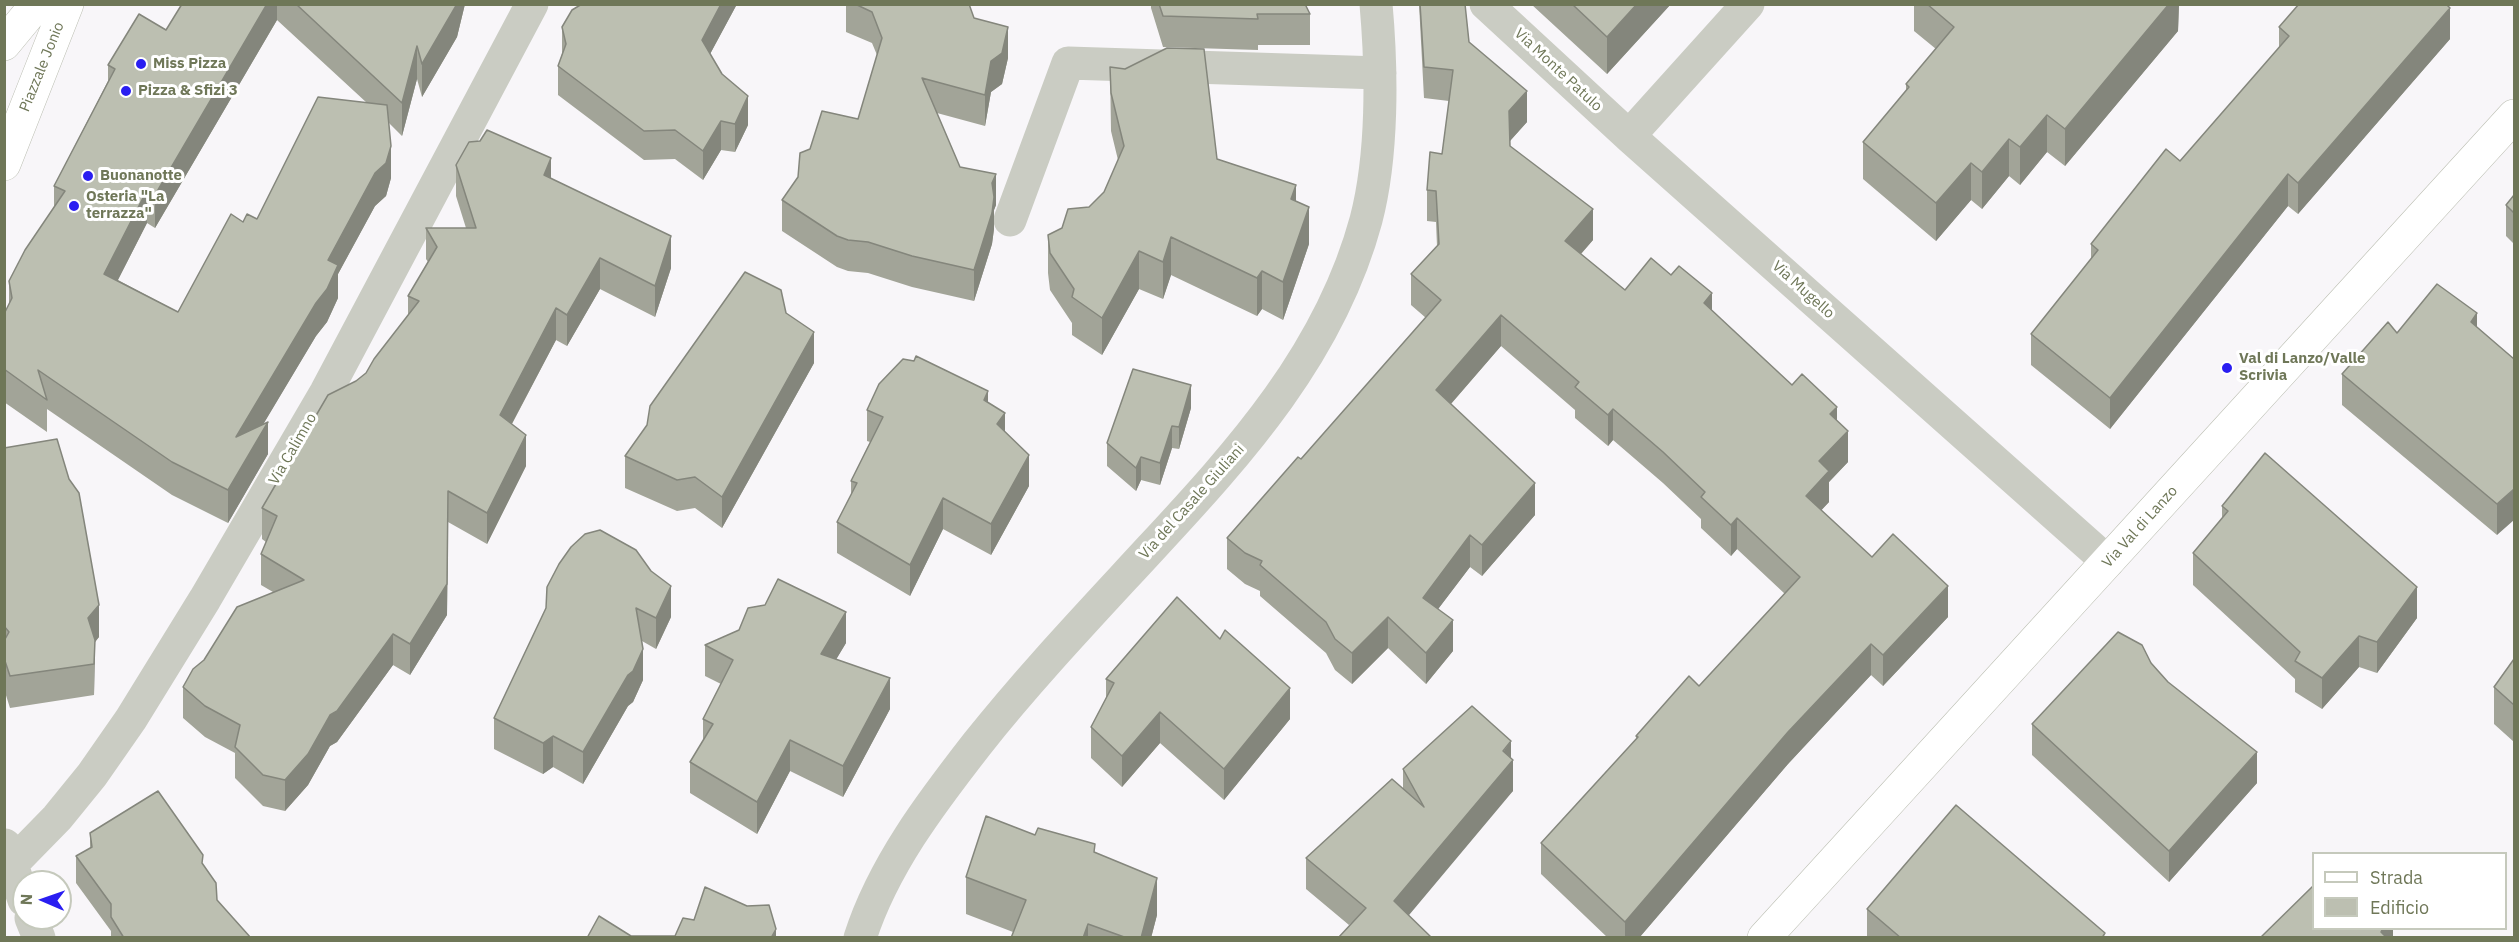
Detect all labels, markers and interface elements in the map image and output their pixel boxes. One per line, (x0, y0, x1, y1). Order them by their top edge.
street label: Piazzale Jonio (16, 19, 68, 115)
street label: Via Monte Patulo (1510, 25, 1606, 115)
place label: Miss Pizza (153, 55, 226, 73)
marker: Miss Pizza (134, 57, 148, 71)
place label: Pizza & Sfizi 3 (138, 82, 238, 100)
marker: Pizza & Sfizi 3 (119, 84, 133, 98)
place label: Buonanotte (100, 167, 182, 185)
marker: Buonanotte (81, 169, 95, 183)
place label: Osteria "La terrazza" (86, 188, 165, 223)
marker: Osteria "La terrazza" (67, 199, 81, 213)
street label: Via Mugello (1768, 257, 1838, 323)
place label: Val di Lanzo/Valle Scrivia (2239, 350, 2365, 385)
marker: Val di Lanzo/Valle Scrivia (2220, 361, 2234, 375)
street label: Via Calimno (265, 410, 321, 488)
street label: Via del Casale Giuliani (1136, 441, 1248, 563)
street label: Via Val di Lanzo (2099, 482, 2181, 572)
legend (2312, 852, 2507, 930)
text: Strada (2370, 866, 2423, 889)
north arrow (12, 870, 72, 930)
text: N (16, 893, 36, 906)
text: Edificio (2370, 896, 2429, 919)

